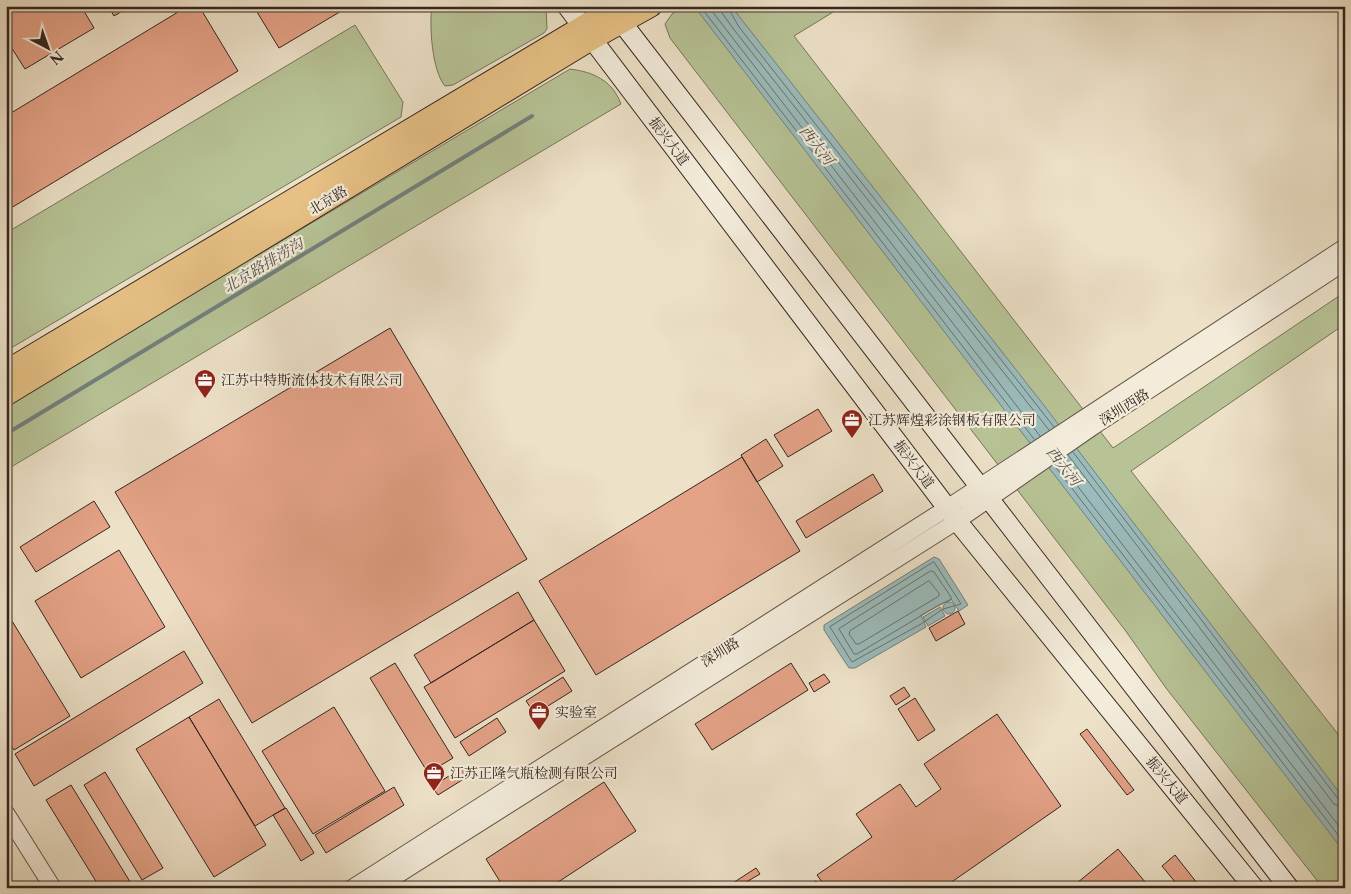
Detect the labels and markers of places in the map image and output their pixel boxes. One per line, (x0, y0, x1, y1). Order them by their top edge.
office icon: 江苏中特斯流体技术有限公司 (193, 368, 217, 399)
place label: 江苏中特斯流体技术有限公司 (221, 371, 403, 389)
office icon: 江苏辉煌彩涂钢板有限公司 (840, 408, 864, 439)
place label: 江苏辉煌彩涂钢板有限公司 (868, 411, 1036, 429)
office icon: 实验室 (527, 700, 551, 731)
place label: 实验室 (555, 703, 597, 721)
office icon: 江苏正隆气瓶检测有限公司 (422, 761, 446, 792)
place label: 江苏正隆气瓶检测有限公司 (450, 764, 618, 782)

